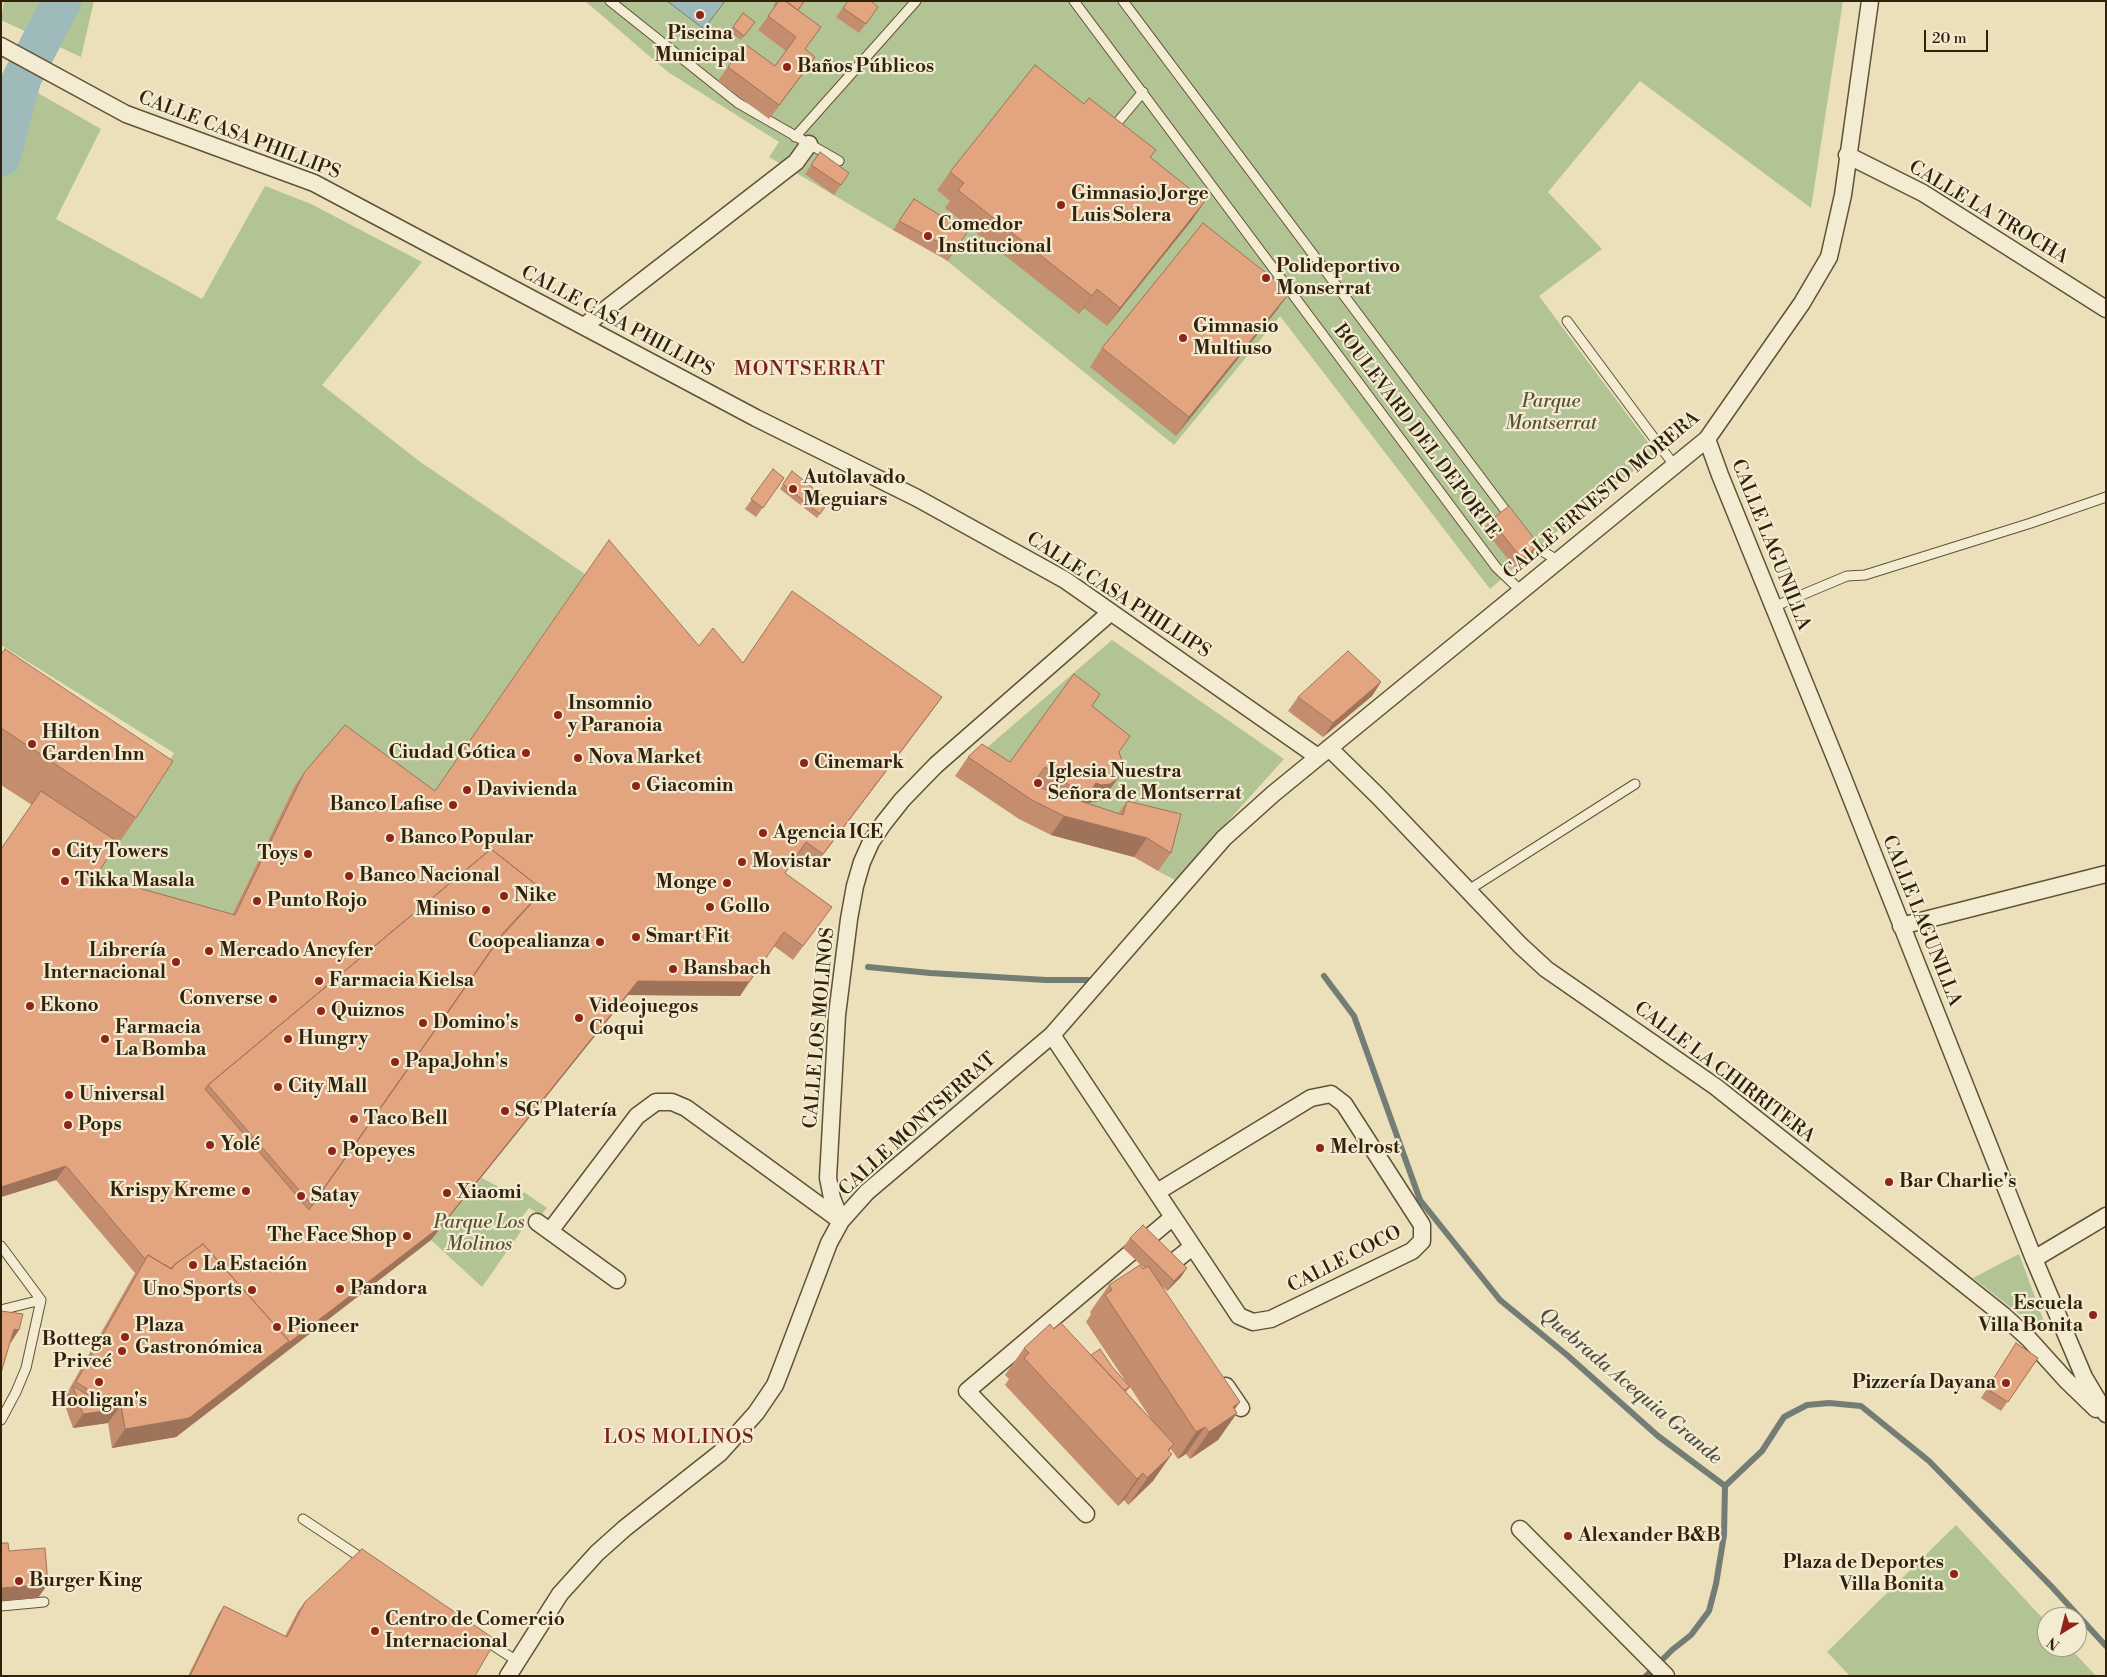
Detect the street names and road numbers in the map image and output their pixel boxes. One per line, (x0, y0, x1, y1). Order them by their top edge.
street label: CALLE CASA PHILLIPS (135, 87, 343, 185)
street label: CALLE LA TROCHA (1904, 156, 2072, 270)
street label: CALLE CASA PHILLIPS (517, 262, 717, 382)
street label: BOULEVARD DEL DEPORTE (1328, 320, 1504, 544)
street label: CALLE ERNESTO MORERA (1499, 407, 1705, 585)
street label: CALLE LAGUNILLA (1725, 456, 1815, 634)
street label: CALLE CASA PHILLIPS (1022, 528, 1214, 664)
street label: CALLE LAGUNILLA (1876, 832, 1966, 1010)
street label: CALLE LOS MOLINOS (800, 926, 840, 1130)
street label: CALLE LA CHIRRITERA (1629, 998, 1819, 1148)
street label: CALLE MONTSERRAT (835, 1048, 1001, 1202)
street label: CALLE COCO (1284, 1222, 1406, 1298)

